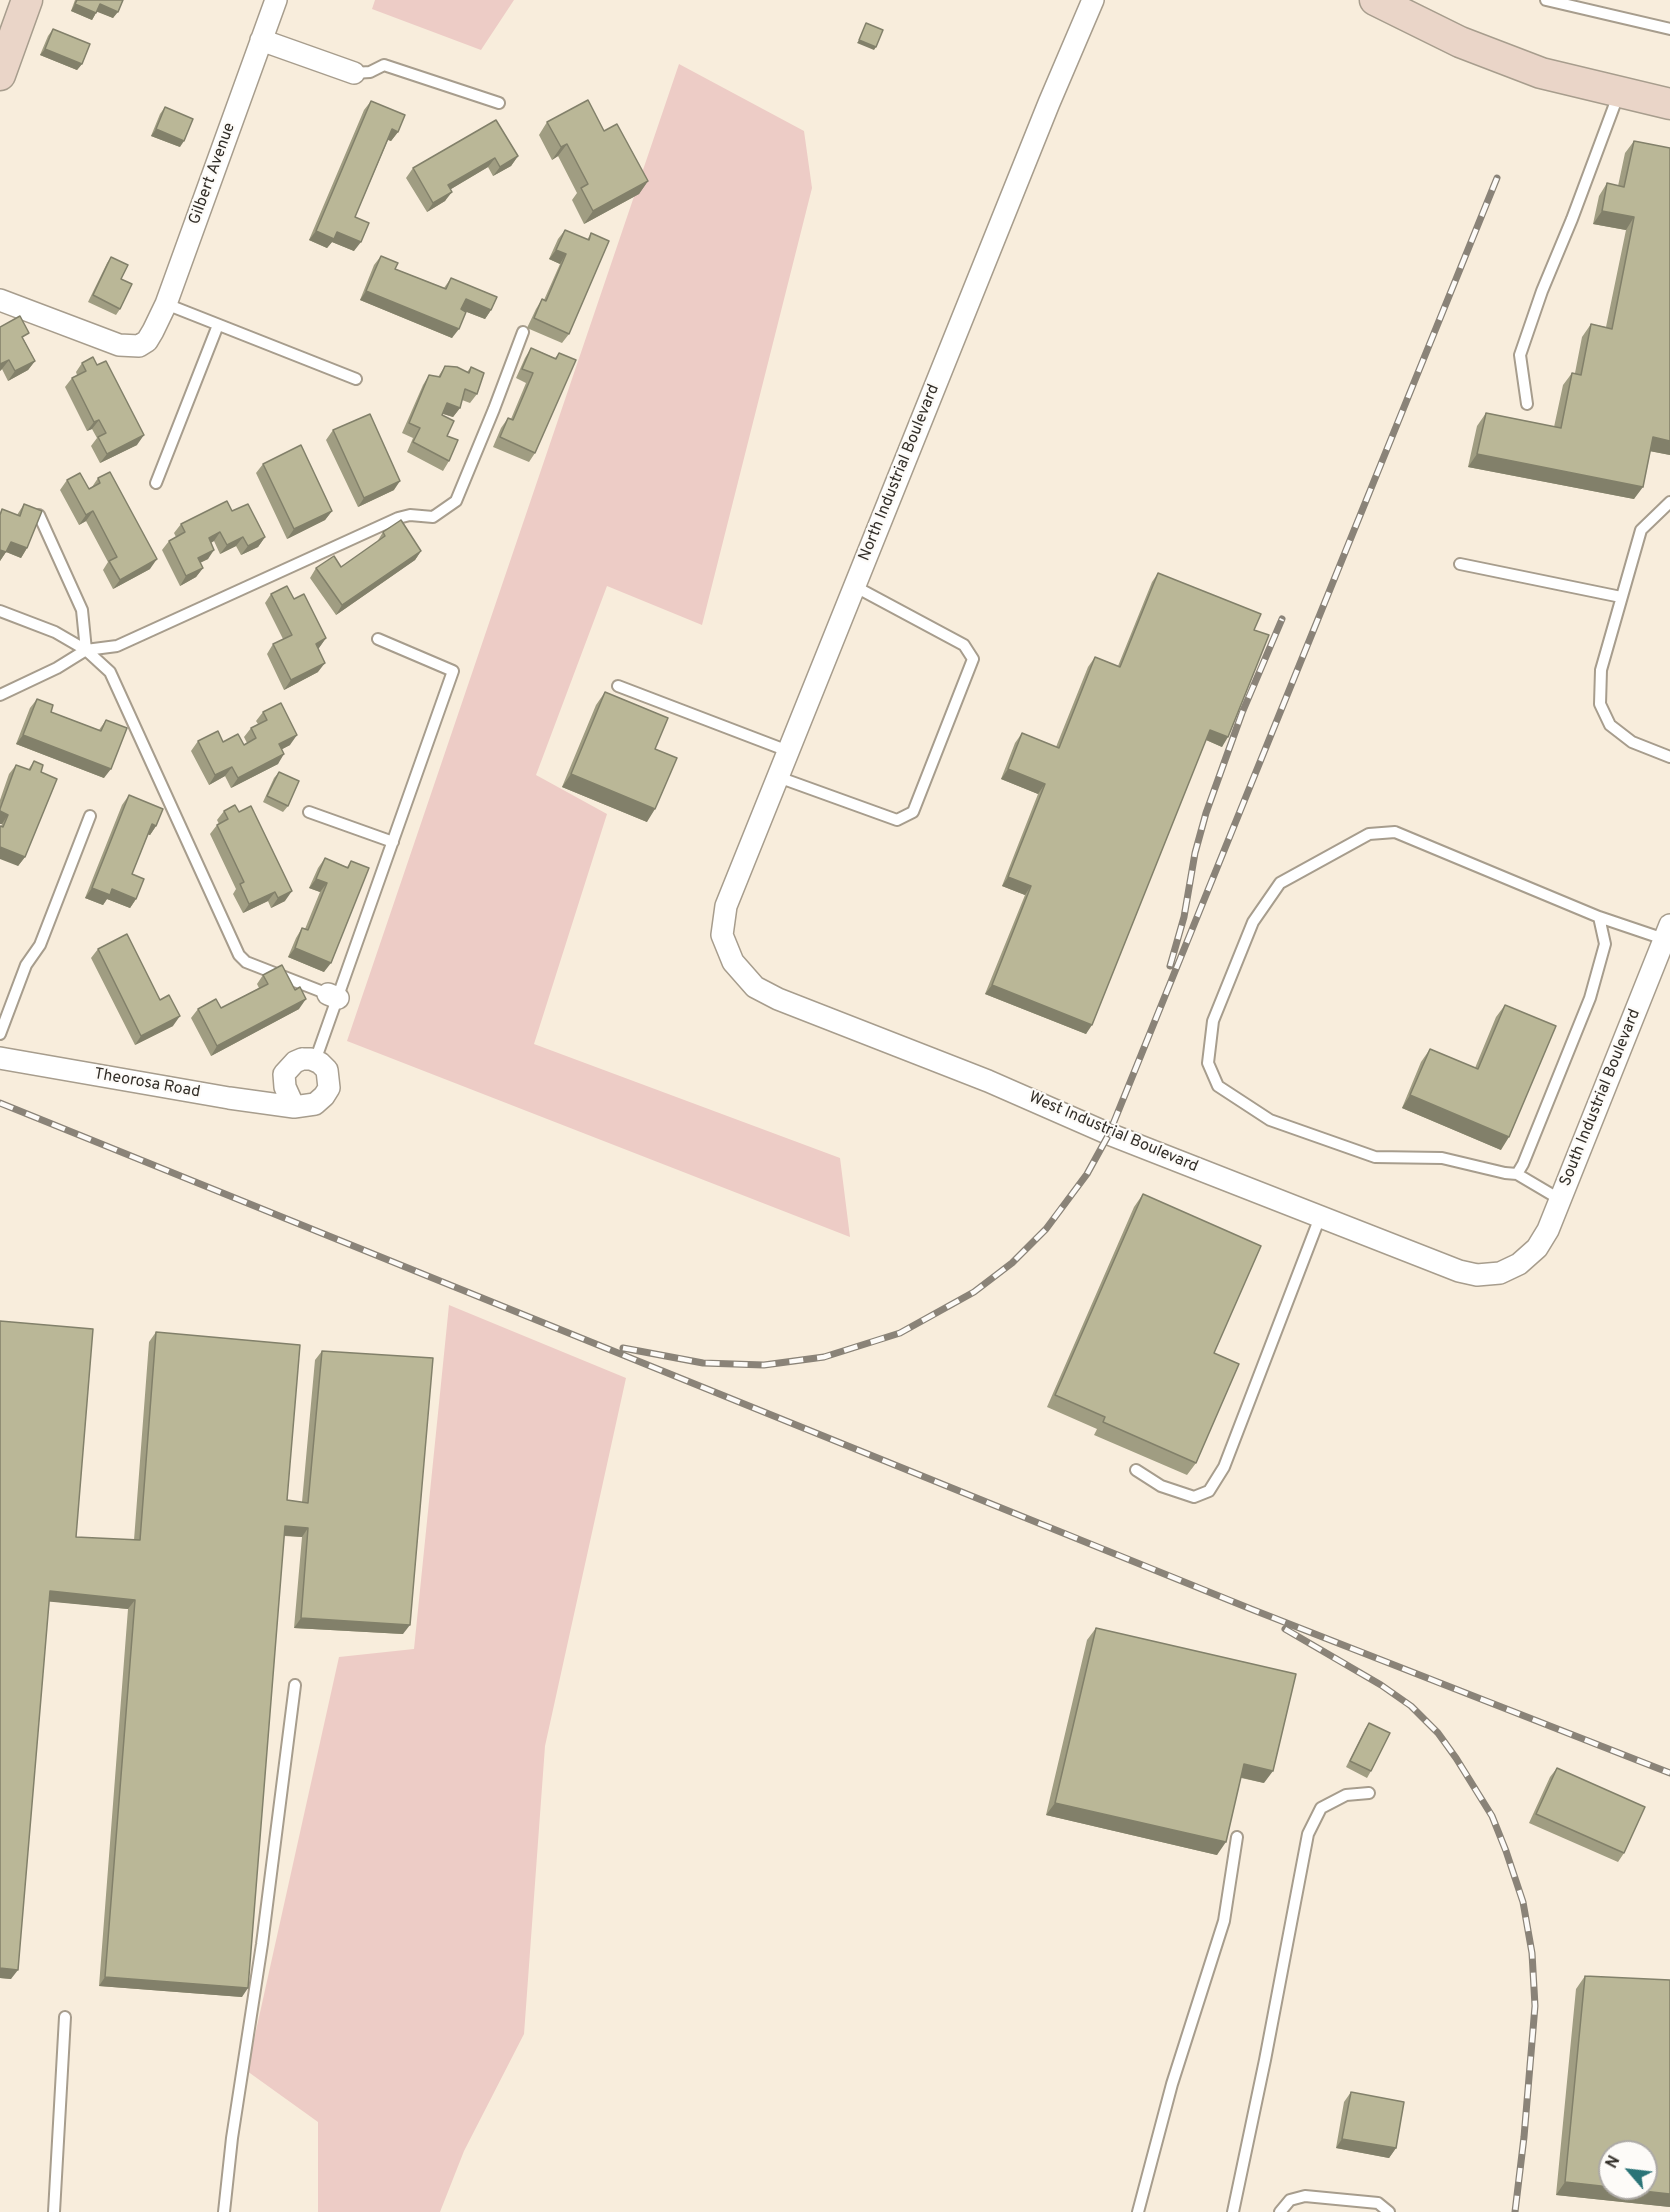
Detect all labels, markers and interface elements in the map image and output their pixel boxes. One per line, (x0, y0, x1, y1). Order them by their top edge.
street label: Gilbert Avenue (186, 120, 240, 228)
street label: North Industrial Boulevard (856, 382, 944, 564)
street label: South Industrial Boulevard (1557, 1007, 1645, 1189)
street label: Theorosa Road (92, 1065, 202, 1103)
street label: West Industrial Boulevard (1025, 1089, 1201, 1177)
north arrow (1598, 2140, 1658, 2200)
text: N (1602, 2153, 1625, 2172)

